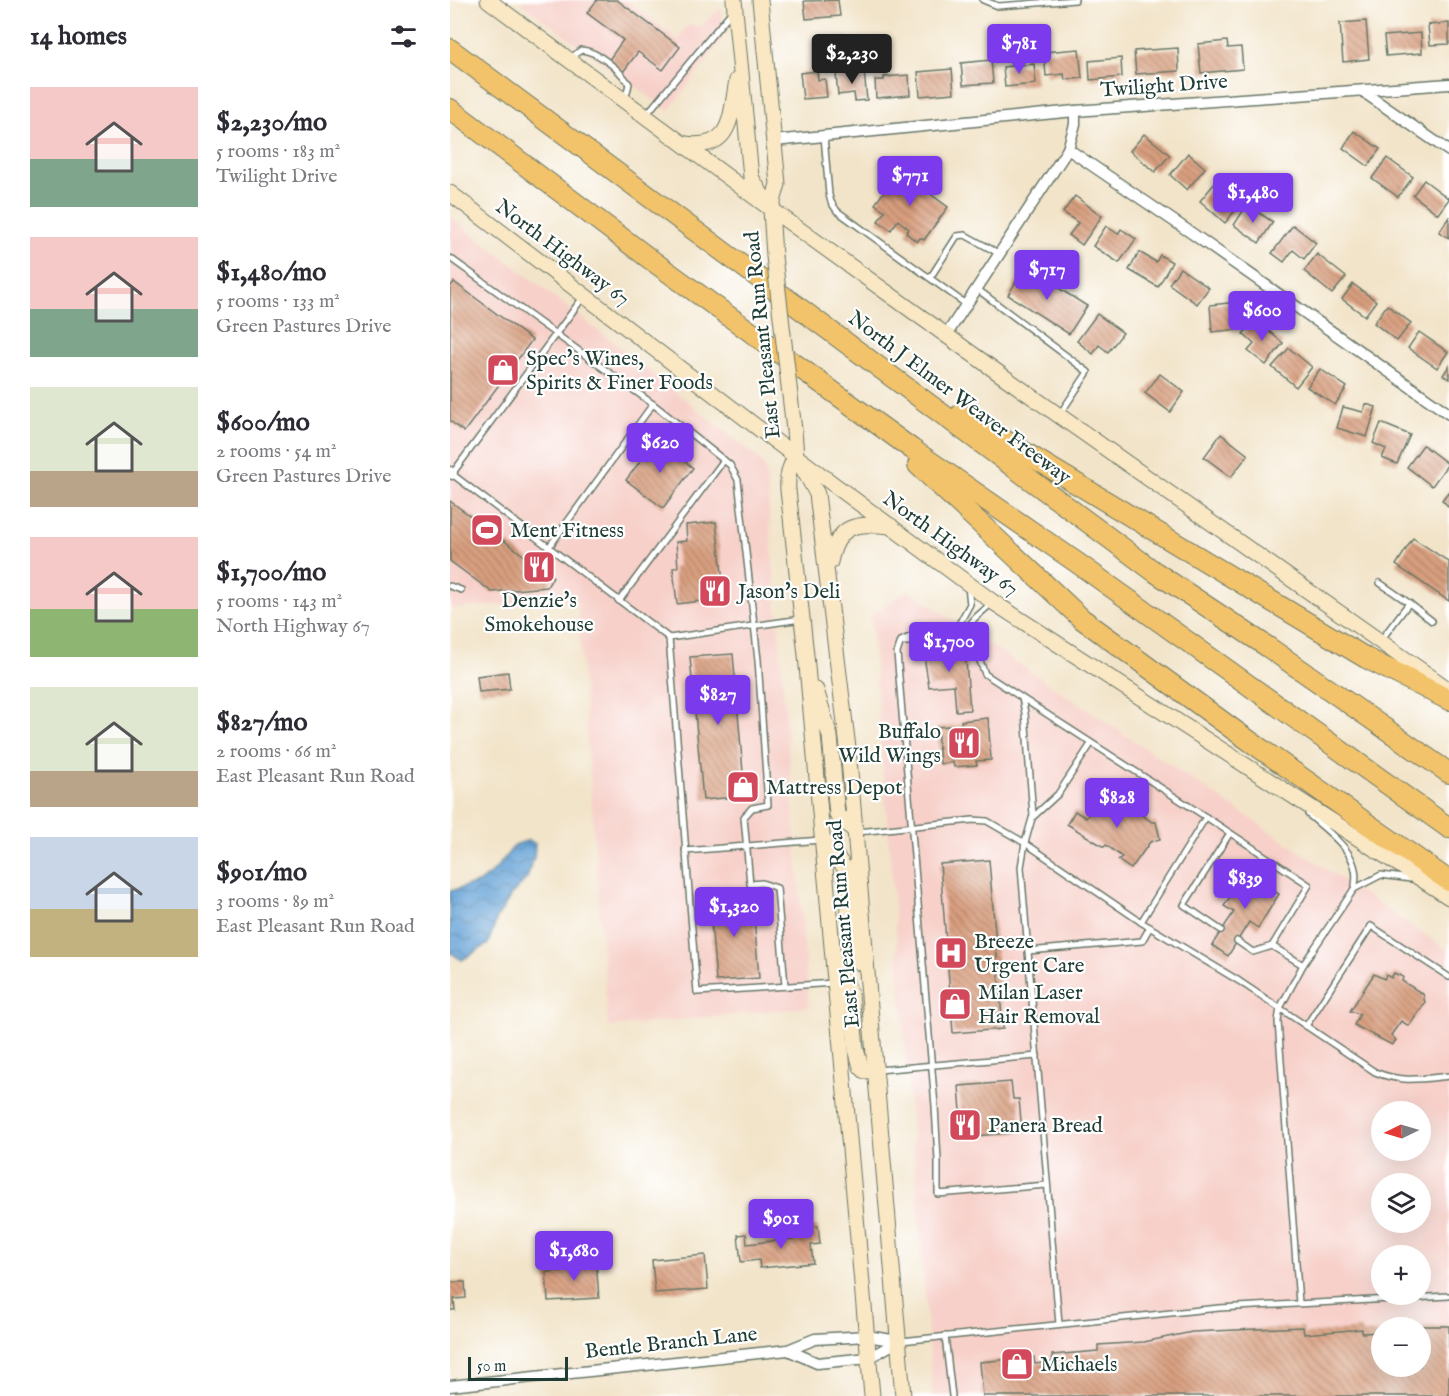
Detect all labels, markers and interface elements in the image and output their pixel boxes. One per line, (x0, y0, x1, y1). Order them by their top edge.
text: 14 homes (30, 20, 127, 53)
icon: filters (387, 20, 420, 53)
pin: $781 (983, 24, 1055, 75)
text: $781 (1001, 31, 1037, 56)
pin: $2,230 (803, 34, 901, 85)
text: $2,230 (826, 41, 878, 66)
street label: Twilight Drive (1100, 69, 1229, 104)
text: $2,230/mo (216, 106, 327, 139)
icon: home (78, 111, 150, 183)
text: 5 rooms · 183 m² (216, 139, 340, 164)
pin: $771 (874, 156, 946, 207)
text: $771 (891, 163, 929, 188)
text: Twilight Drive (216, 164, 338, 189)
pin: $1,480 (1204, 173, 1302, 224)
text: $1,480 (1227, 180, 1279, 205)
street label: North Highway 67 (489, 194, 635, 313)
street label: East Pleasant Run Road (739, 229, 788, 440)
pin: $717 (1011, 250, 1083, 301)
text: $1,480/mo (216, 256, 326, 289)
text: $717 (1028, 257, 1066, 282)
icon: home (78, 261, 150, 333)
text: 5 rooms · 133 m² (216, 289, 340, 314)
pin: $600 (1226, 291, 1298, 342)
text: $600 (1242, 298, 1282, 323)
street label: North J Elmer Weaver Freeway (842, 305, 1077, 491)
text: Green Pastures Drive (216, 314, 391, 339)
place label: Spec's Wines, Spirits & Finer Foods (526, 346, 713, 397)
shop icon: Spec's Wines, Spirits & Finer Foods (485, 352, 521, 388)
text: $600/mo (216, 406, 310, 439)
icon: home (78, 411, 150, 483)
pin: $620 (624, 423, 696, 474)
text: $620 (641, 430, 679, 455)
text: 2 rooms · 54 m² (216, 439, 337, 464)
text: Green Pastures Drive (216, 464, 391, 489)
street label: North Highway 67 (877, 486, 1023, 603)
sports icon: Ment Fitness (469, 512, 505, 548)
place label: Ment Fitness (510, 518, 624, 545)
restaurant icon: Denzie's Smokehouse (521, 549, 557, 585)
text: $1,700/mo (216, 556, 326, 589)
icon: home (78, 561, 150, 633)
restaurant icon: Jason's Deli (697, 573, 733, 609)
place label: Jason's Deli (736, 579, 840, 606)
place label: Denzie's Smokehouse (484, 588, 594, 639)
text: 5 rooms · 143 m² (216, 589, 342, 614)
text: North Highway 67 (216, 614, 370, 639)
pin: $1,700 (900, 622, 998, 673)
text: $1,700 (923, 629, 975, 654)
pin: $827 (682, 675, 754, 726)
text: $827 (699, 682, 737, 707)
text: $827/mo (216, 706, 308, 739)
icon: home (78, 711, 150, 783)
place label: Buffalo Wild Wings (838, 719, 941, 770)
restaurant icon: Buffalo Wild Wings (946, 725, 982, 761)
text: 2 rooms · 66 m² (216, 739, 337, 764)
text: East Pleasant Run Road (216, 764, 415, 789)
shop icon: Mattress Depot (725, 769, 761, 805)
place label: Mattress Depot (766, 775, 902, 802)
pin: $828 (1081, 778, 1153, 829)
text: $828 (1099, 785, 1135, 810)
street label: East Pleasant Run Road (822, 818, 867, 1029)
text: $901/mo (216, 856, 307, 889)
pin: $839 (1209, 859, 1281, 910)
icon: home (78, 861, 150, 933)
text: $839 (1227, 866, 1263, 891)
pin: $1,320 (685, 887, 783, 938)
text: 3 rooms · 89 m² (216, 889, 334, 914)
text: $1,320 (709, 894, 759, 919)
text: East Pleasant Run Road (216, 914, 415, 939)
place label: Breeze Urgent Care (974, 929, 1085, 980)
hospital icon: Breeze Urgent Care (933, 935, 969, 971)
place label: Milan Laser Hair Removal (978, 980, 1100, 1031)
shop icon: Milan Laser Hair Removal (937, 986, 973, 1022)
north arrow (1371, 1101, 1431, 1161)
map controls (1371, 1101, 1431, 1377)
restaurant icon: Panera Bread (947, 1107, 983, 1143)
place label: Panera Bread (988, 1113, 1104, 1140)
button: layers (1371, 1173, 1431, 1233)
pin: $901 (745, 1199, 817, 1250)
text: $901 (763, 1206, 799, 1231)
pin: $1,680 (525, 1231, 623, 1282)
text: $1,680 (549, 1238, 599, 1263)
button: + (1371, 1245, 1431, 1305)
button: − (1371, 1317, 1431, 1377)
street label: Bentle Branch Lane (584, 1321, 759, 1366)
shop icon: Michaels (999, 1346, 1035, 1382)
place label: Michaels (1040, 1352, 1117, 1379)
scale bar (468, 1354, 568, 1382)
text: 50 m (477, 1357, 506, 1377)

